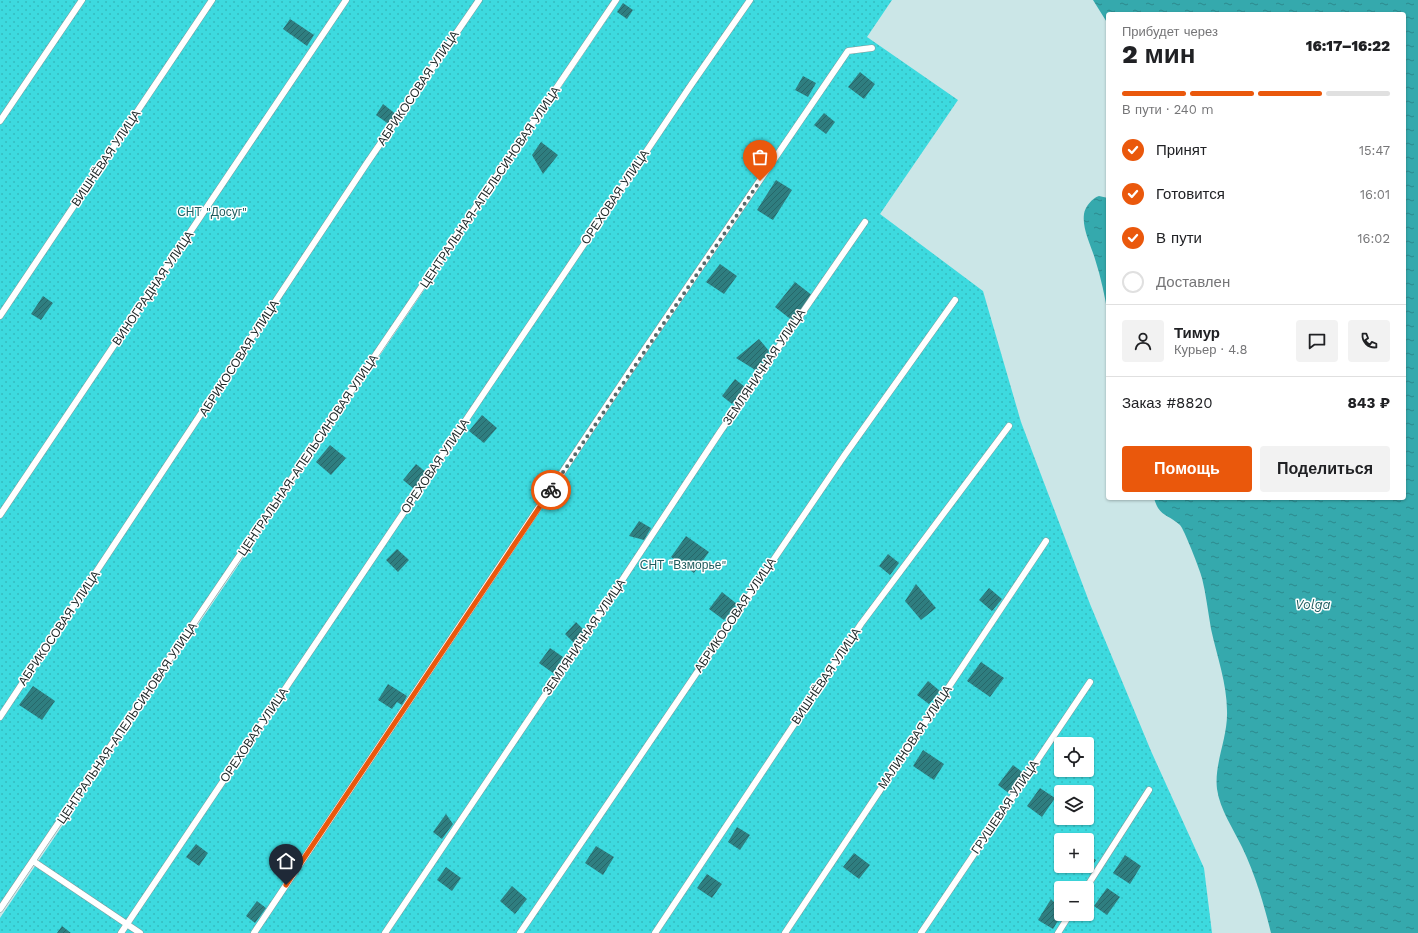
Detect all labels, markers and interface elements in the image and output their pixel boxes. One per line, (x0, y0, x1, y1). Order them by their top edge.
text: Прибудет через (1122, 24, 1218, 39)
street label: АБРИКОСОВАЯ УЛИЦА (374, 28, 462, 148)
text: 16:17–16:22 (1306, 37, 1390, 55)
text: 2 мин (1122, 39, 1196, 69)
street label: ЦЕНТРАЛЬНАЯ-АПЕЛЬСИНОВАЯ УЛИЦА (417, 84, 563, 290)
text: В пути · 240 m (1122, 102, 1214, 117)
street label: ВИШНЁВАЯ УЛИЦА (69, 107, 143, 209)
icon: check (1122, 139, 1144, 161)
pin (743, 140, 777, 181)
text: Принят (1156, 141, 1207, 159)
text: 15:47 (1359, 143, 1390, 158)
icon: bag (749, 146, 771, 168)
street label: ОРЕХОВАЯ УЛИЦА (578, 147, 652, 247)
icon: check (1122, 183, 1144, 205)
text: Готовится (1156, 185, 1225, 203)
text: 16:01 (1360, 187, 1390, 202)
park label: СНТ "Досуг" (177, 205, 247, 219)
icon: check (1122, 227, 1144, 249)
street label: ВИНОГРАДНАЯ УЛИЦА (109, 228, 197, 348)
text: В пути (1156, 229, 1202, 247)
text: 16:02 (1358, 231, 1390, 246)
text: Доставлен (1156, 273, 1230, 291)
street label: АБРИКОСОВАЯ УЛИЦА (196, 297, 282, 419)
street label: ЗЕМЛЯНИЧНАЯ УЛИЦА (720, 306, 808, 428)
button: person (1122, 320, 1164, 362)
button: chat (1296, 320, 1338, 362)
button: phone (1348, 320, 1390, 362)
text: Тимур (1174, 324, 1220, 342)
text: Курьер · 4.8 (1174, 342, 1247, 357)
street label: ЦЕНТРАЛЬНАЯ-АПЕЛЬСИНОВАЯ УЛИЦА (235, 352, 381, 558)
text: Заказ #8820 (1122, 394, 1213, 412)
text: 843 ₽ (1347, 394, 1390, 412)
street label: ОРЕХОВАЯ УЛИЦА (398, 416, 472, 516)
button: Помощь (1122, 446, 1252, 492)
button: Поделиться (1260, 446, 1390, 492)
courier (531, 470, 571, 510)
icon: bike (540, 479, 562, 501)
street label: АБРИКОСОВАЯ УЛИЦА (691, 555, 779, 675)
park label: СНТ "Взморье" (640, 558, 726, 572)
street label: АБРИКОСОВАЯ УЛИЦА (15, 568, 103, 688)
street label: ЗЕМЛЯНИЧНАЯ УЛИЦА (540, 576, 628, 698)
water label: Volga (1295, 597, 1331, 612)
street label: ЦЕНТРАЛЬНАЯ-АПЕЛЬСИНОВАЯ УЛИЦА (54, 620, 200, 826)
street label: ВИШНЁВАЯ УЛИЦА (789, 625, 863, 727)
street label: МАЛИНОВАЯ УЛИЦА (875, 683, 955, 791)
street label: ОРЕХОВАЯ УЛИЦА (217, 685, 291, 785)
map controls (1054, 737, 1094, 921)
button: locate (1054, 737, 1094, 777)
street label: ГРУШЕВАЯ УЛИЦА (968, 758, 1042, 856)
button: layers (1054, 785, 1094, 825)
button: + (1054, 833, 1094, 873)
pin (269, 844, 303, 885)
icon: home (275, 850, 297, 872)
button: − (1054, 881, 1094, 921)

